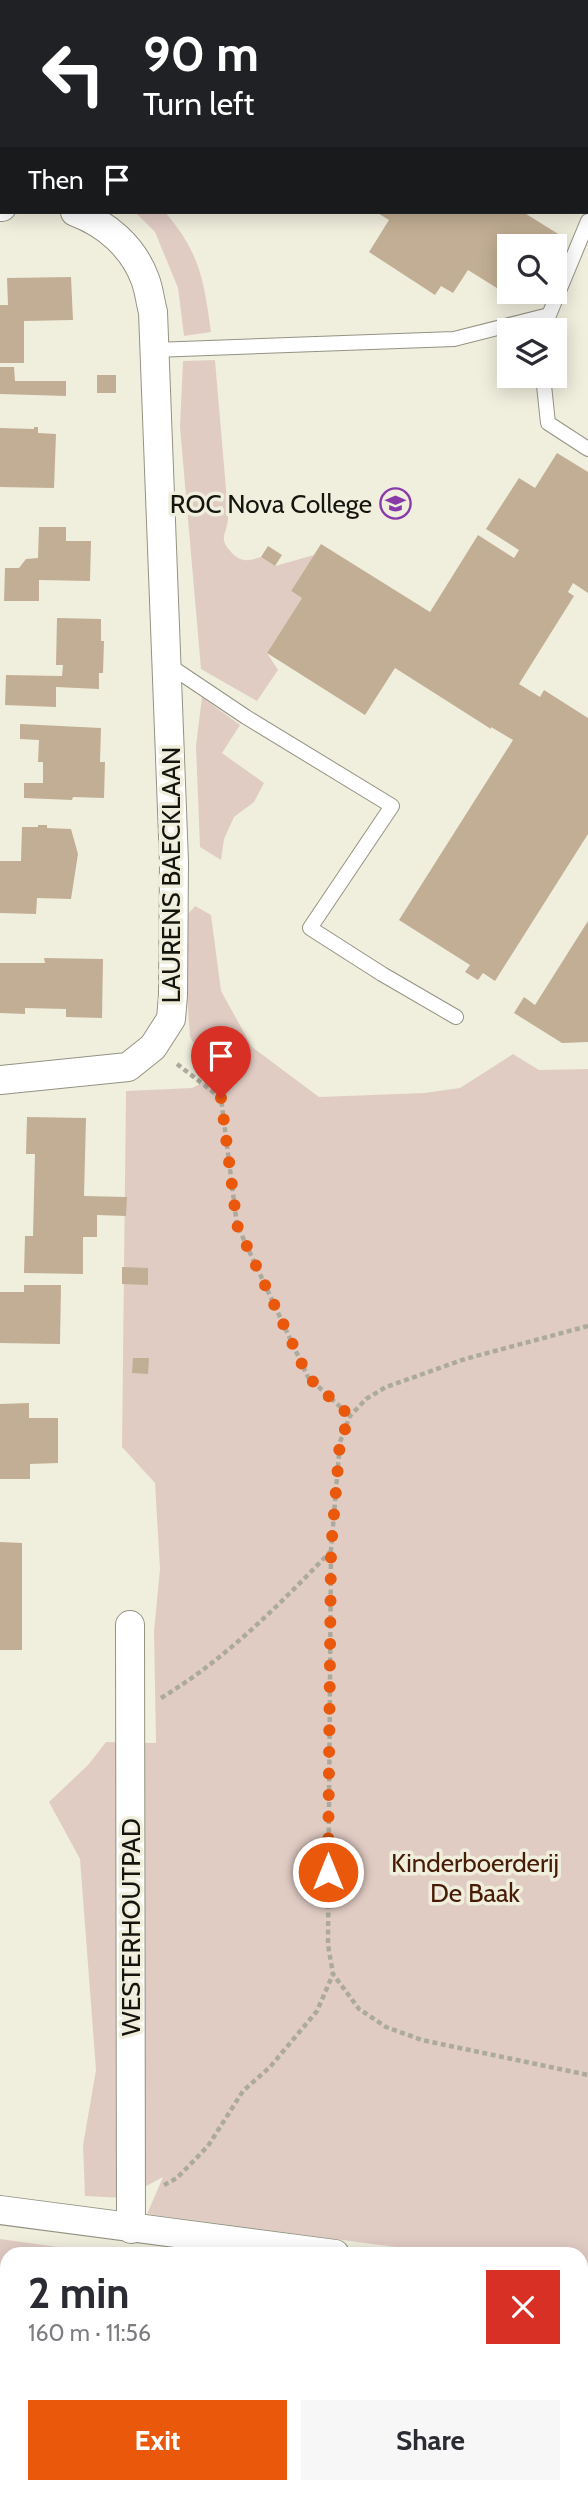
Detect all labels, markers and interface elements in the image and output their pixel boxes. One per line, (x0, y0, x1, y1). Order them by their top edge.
text: 90 m (143, 24, 259, 83)
icon: left (28, 28, 119, 119)
text: Turn left (143, 84, 254, 123)
icon: arrive (98, 161, 136, 199)
text: Then (28, 164, 84, 196)
map controls (497, 234, 567, 388)
button: search (497, 234, 567, 304)
button: layers (497, 318, 567, 388)
school or university icon: ROC Nova College (378, 487, 412, 521)
place label: ROC Nova College (170, 488, 372, 520)
street label: LAURENS BAECKLAAN (155, 747, 187, 1003)
pin (191, 1026, 251, 1098)
icon: arrive (202, 1037, 240, 1075)
street label: WESTERHOUTPAD (115, 1818, 147, 2036)
position arrow (291, 1835, 365, 1909)
park label: Kinderboerderij De Baak (391, 1847, 559, 1909)
text: 2 min (28, 2267, 129, 2319)
button: close (486, 2270, 560, 2344)
text: 160 m · 11:56 (28, 2319, 151, 2347)
button: Exit (28, 2400, 287, 2480)
button: Share (301, 2400, 560, 2480)

